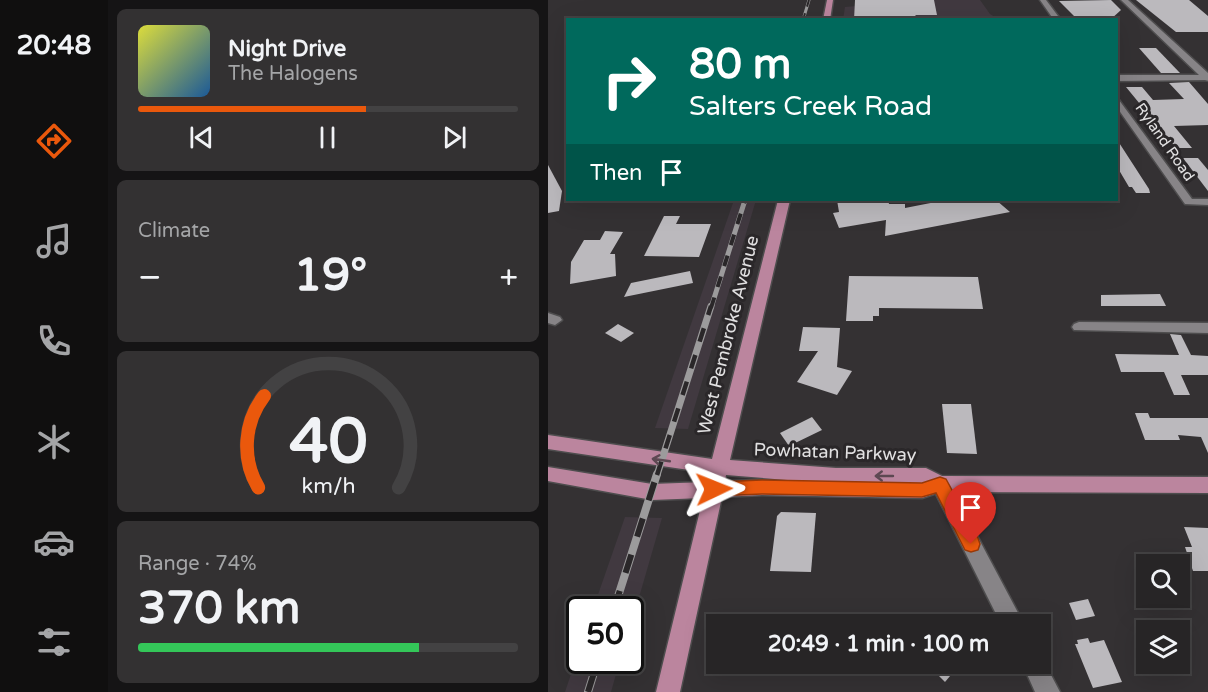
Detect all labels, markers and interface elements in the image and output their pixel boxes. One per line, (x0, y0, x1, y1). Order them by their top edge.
text: 20:48 (17, 29, 91, 62)
text: Night Drive (228, 36, 346, 62)
text: 80 m (689, 39, 791, 90)
icon: right (590, 42, 668, 120)
text: The Halogens (228, 62, 358, 86)
text: Salters Creek Road (689, 90, 932, 123)
street label: Ryland Road (1131, 100, 1199, 184)
icon: directions (33, 120, 75, 162)
icon: previous (185, 121, 218, 154)
icon: pause (311, 121, 344, 154)
icon: next (438, 121, 471, 154)
icon: arrive (655, 156, 688, 189)
text: Then (590, 160, 643, 186)
text: Climate (138, 219, 210, 243)
icon: music (33, 220, 75, 262)
street label: West Pembroke Avenue (693, 233, 763, 437)
text: 19° (294, 249, 367, 303)
text: − (138, 258, 162, 297)
text: + (499, 258, 518, 297)
icon: phone (33, 320, 75, 362)
text: 40 (289, 406, 367, 481)
icon: climate (33, 421, 75, 463)
street label: Powhatan Parkway (753, 438, 917, 466)
one-way arrow (651, 454, 671, 465)
position arrow (682, 457, 746, 521)
one-way arrow (874, 470, 894, 482)
text: km/h (301, 474, 355, 500)
pin (945, 482, 996, 544)
icon: arrive (954, 491, 987, 524)
icon: car (33, 521, 75, 563)
text: Range · 74% (138, 552, 257, 576)
map controls (1136, 554, 1190, 674)
button: search (1136, 554, 1190, 608)
text: 370 km (138, 582, 300, 636)
speed limit sign: 50 (566, 596, 644, 674)
button: layers (1136, 620, 1190, 674)
icon: filters (33, 621, 75, 663)
text: 20:49 · 1 min · 100 m (768, 631, 989, 657)

